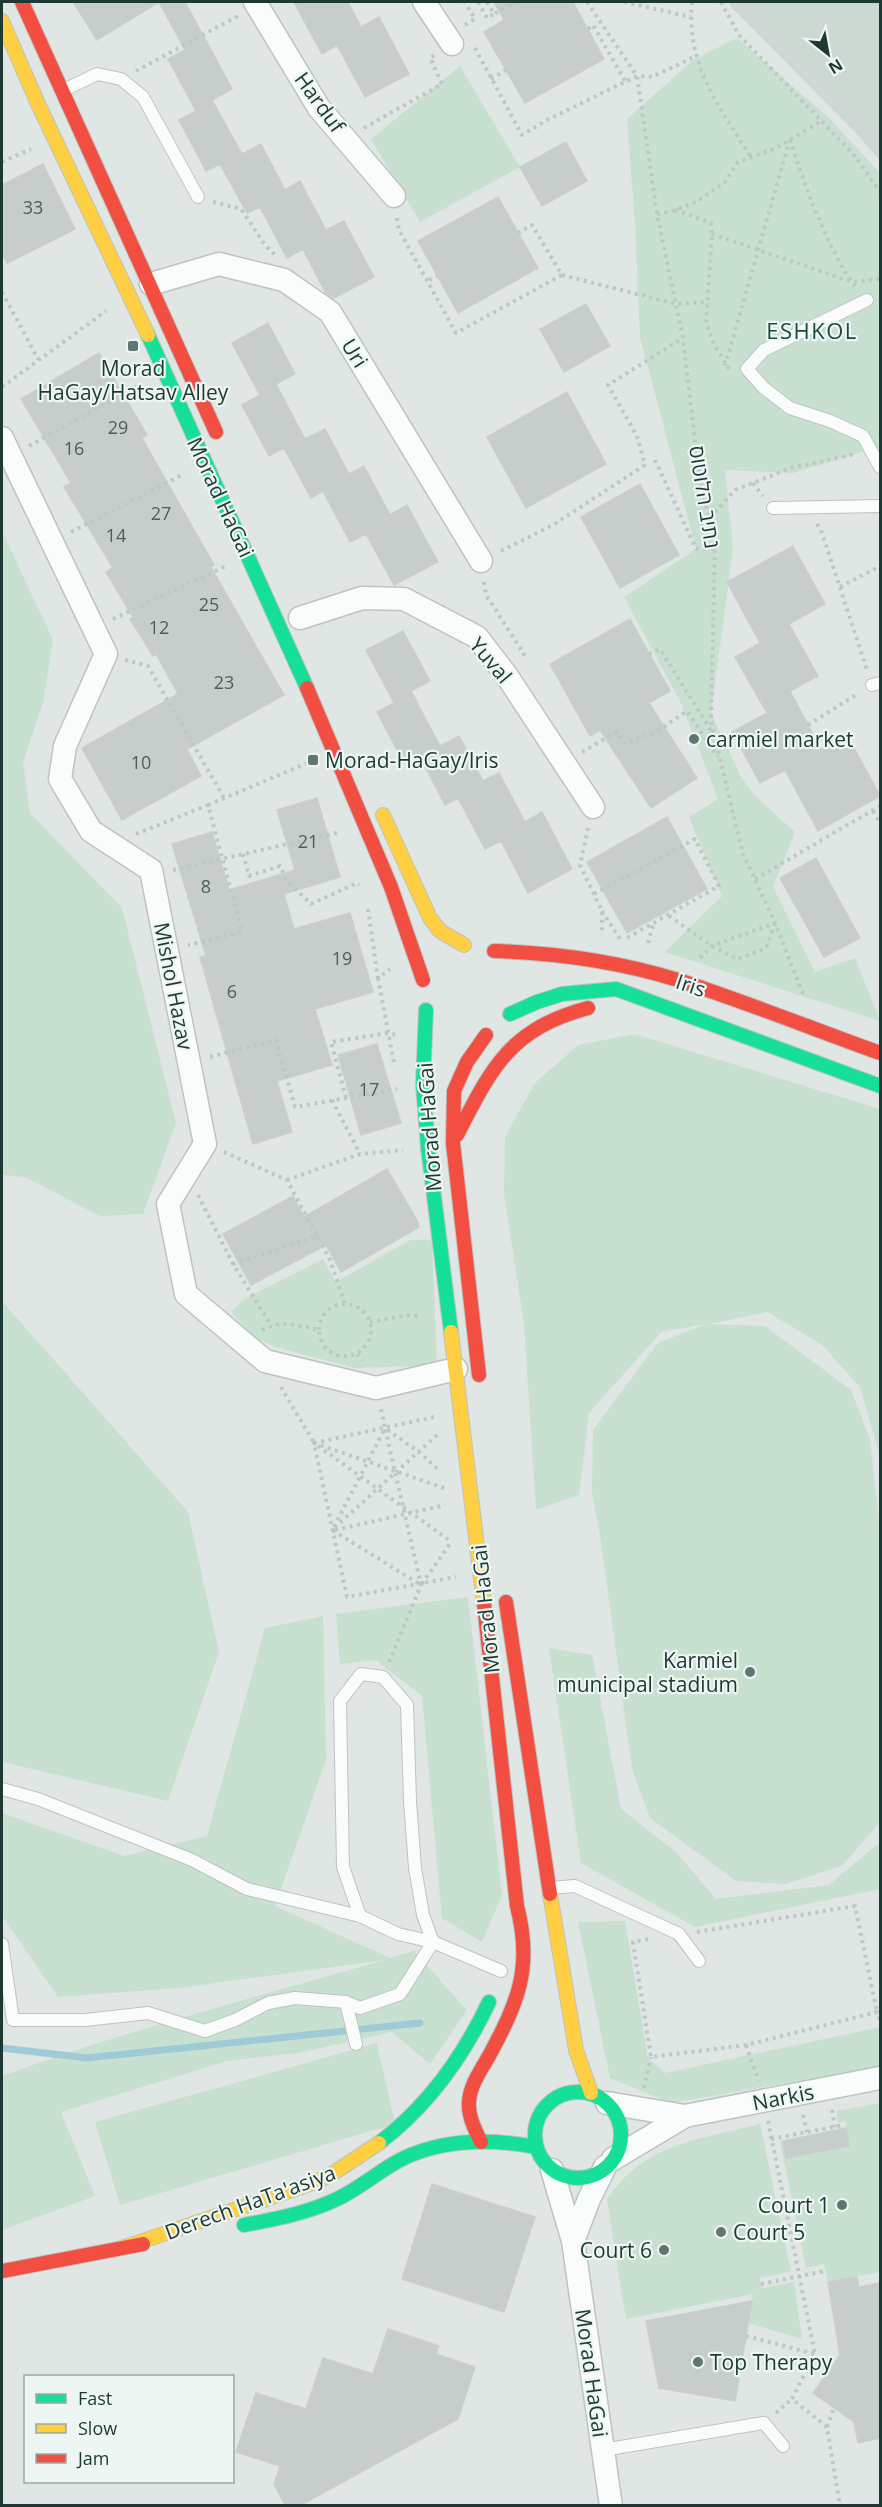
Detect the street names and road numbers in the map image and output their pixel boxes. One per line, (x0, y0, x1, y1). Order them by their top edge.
street label: Harduf (289, 66, 353, 140)
street label: Uri (335, 333, 375, 373)
street label: Morad HaGai (181, 432, 261, 562)
street label: נתיב הלוטוס (683, 444, 727, 550)
street label: Yuval (464, 631, 518, 689)
street label: Mishol Hazav (148, 920, 200, 1053)
street label: Iris (672, 967, 710, 1003)
street label: Morad HaGai (411, 1061, 447, 1193)
street label: Morad HaGai (464, 1543, 506, 1675)
street label: Narkis (750, 2077, 816, 2117)
street label: Derech HaTa'asiya (161, 2158, 339, 2246)
street label: Morad HaGai (569, 2307, 615, 2439)

